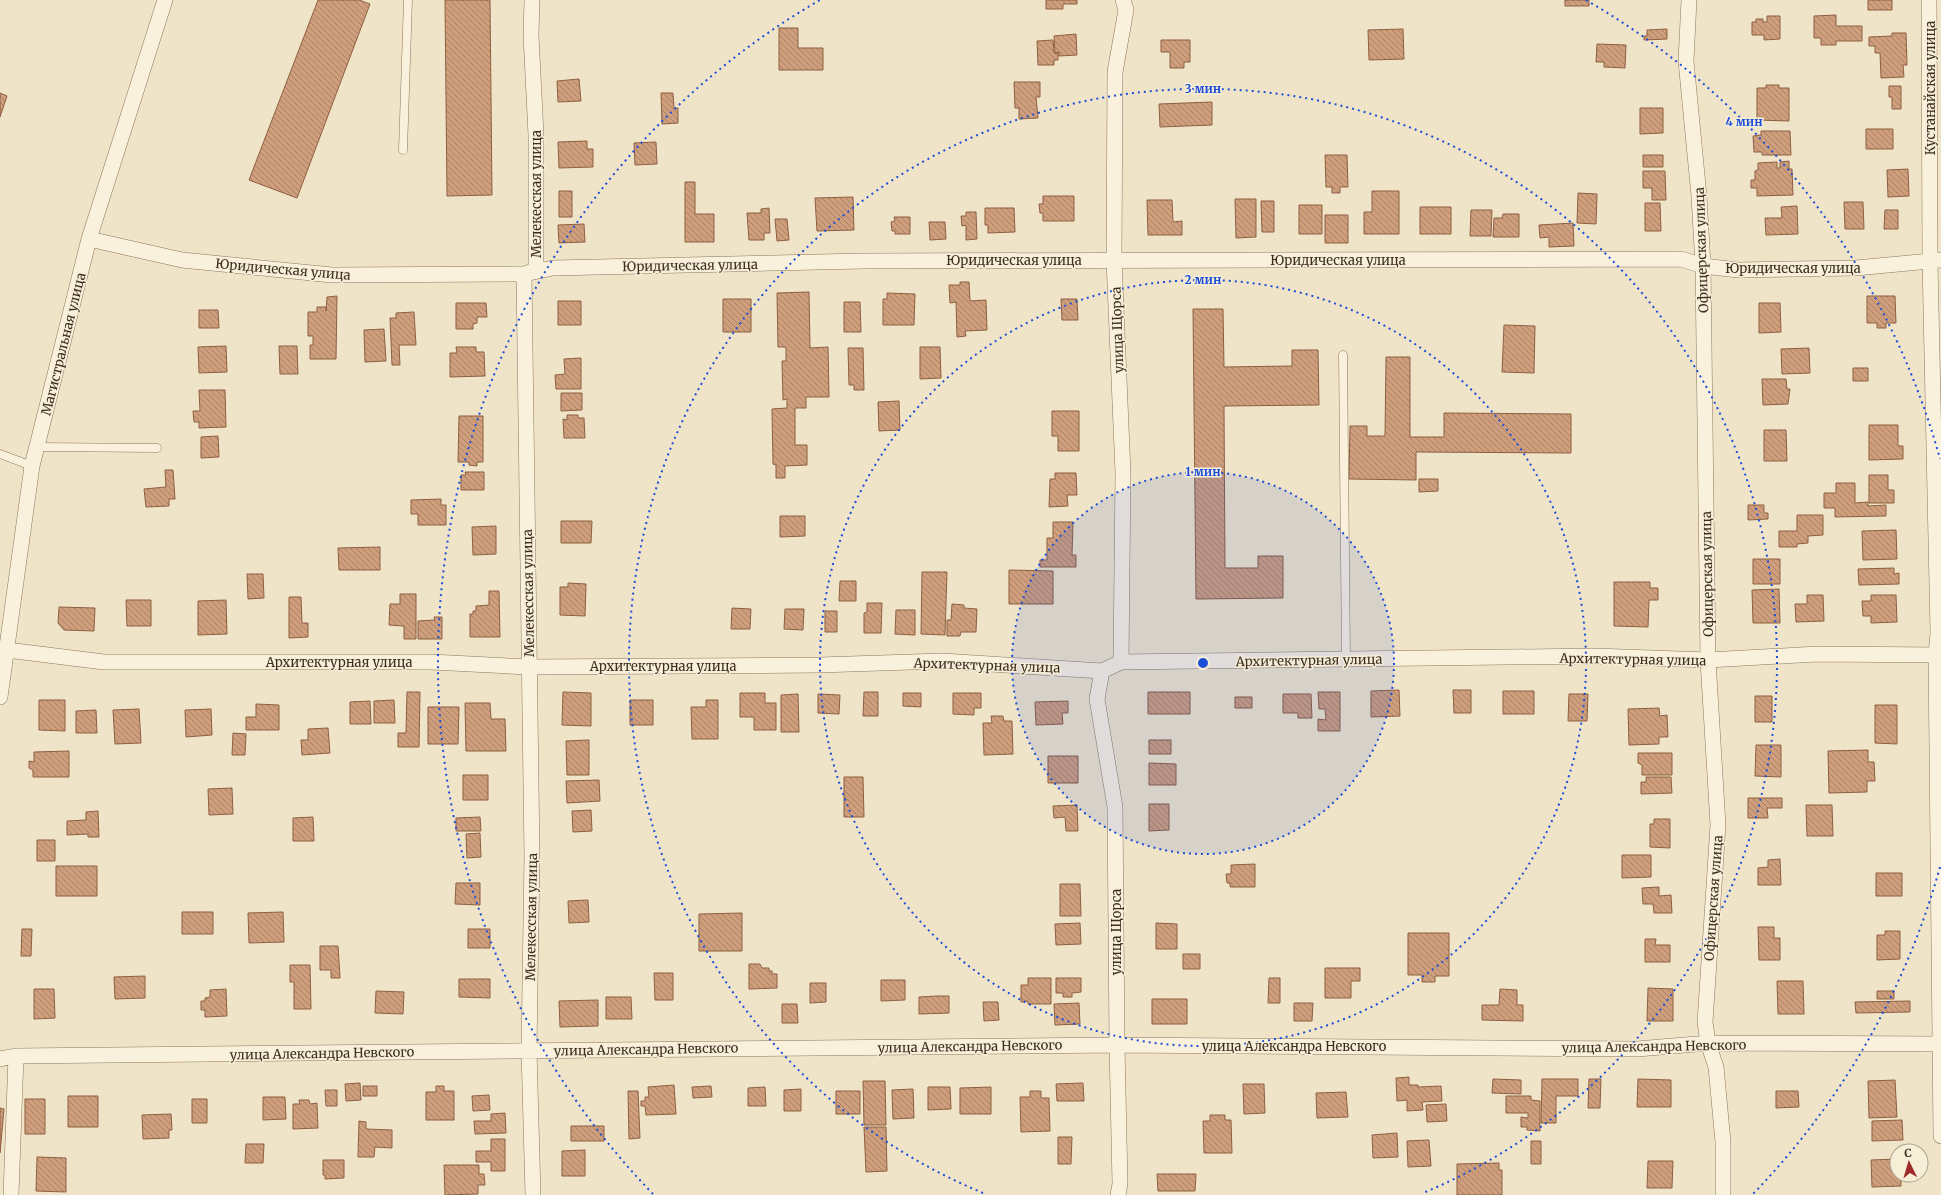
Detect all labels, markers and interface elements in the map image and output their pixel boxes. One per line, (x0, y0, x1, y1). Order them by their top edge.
street label: Кустанайская улица (1922, 21, 1939, 155)
text: 3 мин (1185, 81, 1222, 96)
text: 4 мин (1725, 114, 1763, 129)
street label: Мелекесская улица (528, 130, 545, 258)
street label: Офицерская улица (1691, 187, 1712, 313)
street label: Юридическая улица (946, 252, 1082, 269)
street label: Юридическая улица (1270, 252, 1406, 269)
street label: Юридическая улица (215, 255, 351, 284)
street label: Юридическая улица (622, 256, 758, 275)
street label: Юридическая улица (1725, 260, 1861, 277)
street label: Магистральная улица (37, 271, 89, 417)
text: 2 мин (1185, 272, 1222, 287)
street label: улица Щорса (1107, 286, 1128, 374)
text: 1 мин (1185, 464, 1221, 479)
street label: Офицерская улица (1698, 511, 1717, 637)
street label: Мелекесская улица (519, 529, 538, 657)
street label: Архитектурная улица (1558, 650, 1707, 669)
street label: Архитектурная улица (1234, 651, 1383, 670)
street label: Архитектурная улица (265, 654, 412, 671)
street label: Архитектурная улица (912, 654, 1061, 677)
centre of rings (1196, 656, 1210, 670)
street label: Архитектурная улица (589, 658, 736, 675)
street label: Офицерская улица (1701, 835, 1726, 961)
street label: Мелекесская улица (522, 853, 541, 981)
street label: улица Щорса (1108, 889, 1125, 975)
street label: улица Александра Невского (878, 1036, 1063, 1057)
street label: улица Александра Невского (1562, 1036, 1747, 1057)
street label: улица Александра Невского (1202, 1038, 1387, 1055)
street label: улица Александра Невского (554, 1039, 739, 1060)
street label: улица Александра Невского (230, 1043, 415, 1064)
north arrow (1889, 1143, 1929, 1183)
text: С (1904, 1146, 1912, 1160)

